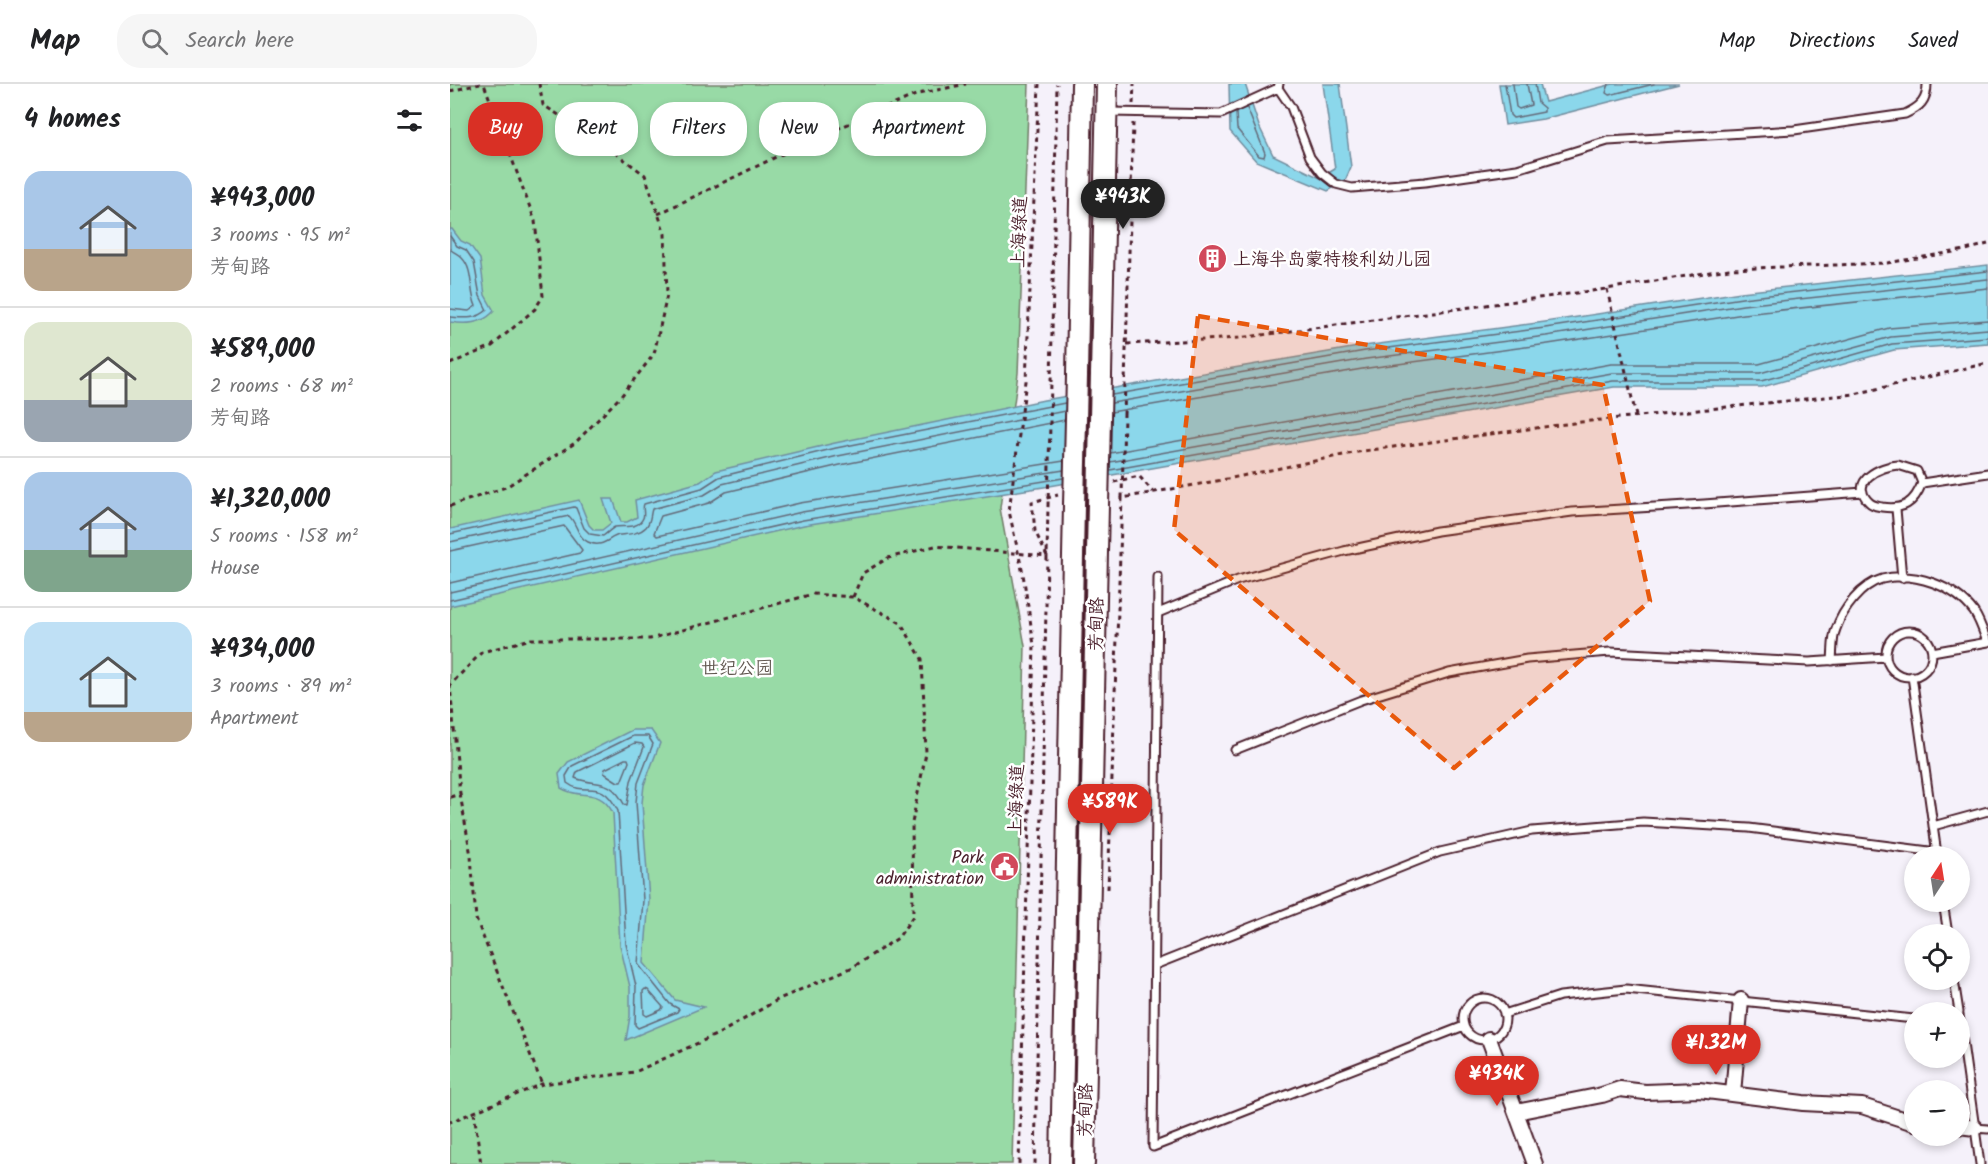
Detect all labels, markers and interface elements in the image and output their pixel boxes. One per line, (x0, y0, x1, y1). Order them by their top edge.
search box (117, 14, 537, 68)
text: Map (30, 19, 81, 64)
text: Search here (186, 24, 294, 59)
icon: search (138, 25, 171, 58)
text: Map (1719, 25, 1755, 58)
text: Directions (1788, 25, 1875, 58)
text: Saved (1908, 25, 1958, 58)
text: 4 homes (24, 99, 121, 141)
chip: Buy (468, 102, 543, 156)
chip: Rent (555, 102, 638, 156)
chip: Filters (650, 102, 747, 156)
chip: New (759, 102, 839, 156)
chip: Apartment (851, 102, 986, 156)
icon: filters (393, 104, 426, 137)
text: ¥943,000 (210, 178, 314, 220)
pin: ¥943K (1081, 179, 1165, 230)
text: ¥943K (1095, 182, 1151, 214)
icon: home (72, 195, 144, 267)
street label: 上海绿道 (1005, 196, 1036, 269)
text: 3 rooms · 95 m² (210, 220, 350, 252)
building icon: 上海半岛蒙特梭利幼儿园 (1196, 243, 1228, 275)
place label: 上海半岛蒙特梭利幼儿园 (1233, 246, 1431, 275)
text: 芳甸路 (210, 252, 270, 284)
text: ¥589,000 (210, 329, 314, 371)
icon: home (72, 346, 144, 418)
text: 2 rooms · 68 m² (210, 371, 353, 403)
text: 芳甸路 (210, 403, 270, 435)
text: ¥1,320,000 (210, 479, 330, 521)
icon: home (72, 496, 144, 568)
text: 5 rooms · 158 m² (210, 521, 358, 553)
text: House (210, 553, 260, 585)
street label: 芳甸路 (1083, 597, 1112, 651)
text: ¥934,000 (210, 629, 314, 671)
icon: home (72, 646, 144, 718)
park label: 世纪公园 (701, 655, 773, 684)
text: 3 rooms · 89 m² (210, 671, 351, 703)
text: Apartment (210, 703, 299, 735)
street label: 上海绿道 (1002, 764, 1033, 837)
pin: ¥589K (1068, 784, 1152, 835)
text: ¥589K (1082, 787, 1138, 819)
place label: Park administration (876, 844, 985, 894)
north arrow (1904, 846, 1970, 912)
map controls (1904, 846, 1970, 1146)
public building icon: Park administration (989, 851, 1021, 883)
button: locate (1904, 924, 1970, 990)
button: + (1904, 1002, 1970, 1068)
pin: ¥1.32M (1667, 1025, 1765, 1076)
text: ¥1.32M (1686, 1028, 1746, 1060)
pin: ¥934K (1455, 1056, 1539, 1107)
text: ¥934K (1469, 1059, 1525, 1091)
button: − (1904, 1080, 1970, 1146)
street label: 芳甸路 (1072, 1083, 1101, 1137)

